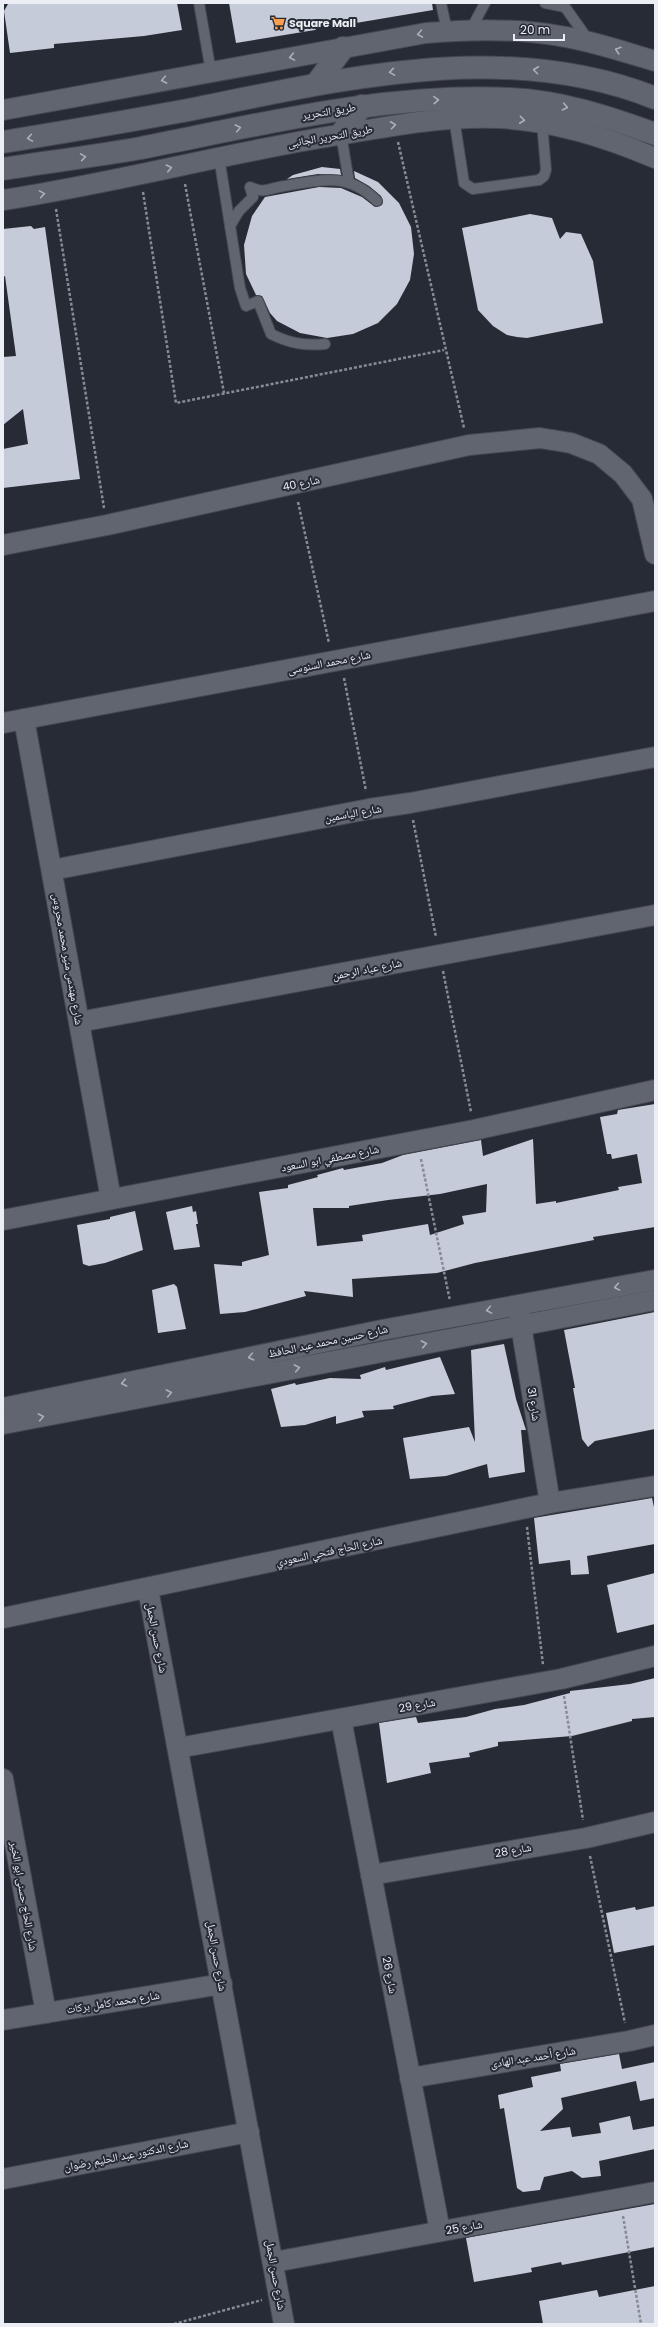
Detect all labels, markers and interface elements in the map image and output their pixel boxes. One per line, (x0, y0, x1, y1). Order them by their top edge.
supermarket icon: Square Mall (270, 15, 286, 31)
place label: Square Mall (289, 15, 356, 31)
scale bar (514, 16, 564, 42)
text: 20 m (520, 21, 550, 38)
one-way arrow (417, 29, 423, 37)
one-way arrow (614, 46, 621, 55)
one-way arrow (289, 52, 295, 61)
one-way arrow (533, 66, 539, 75)
one-way arrow (389, 67, 395, 76)
one-way arrow (161, 76, 167, 84)
one-way arrow (433, 95, 439, 104)
street label: طريق التحرير (300, 99, 357, 123)
one-way arrow (562, 102, 568, 110)
one-way arrow (519, 116, 525, 125)
street label: طريق التحرير الجانبى (286, 121, 374, 151)
one-way arrow (390, 121, 396, 130)
one-way arrow (235, 124, 241, 133)
one-way arrow (27, 133, 33, 141)
one-way arrow (80, 153, 86, 162)
one-way arrow (166, 164, 172, 172)
one-way arrow (38, 190, 45, 199)
street label: شارع 40 (281, 471, 321, 495)
street label: شارع محمد السنوسى (286, 646, 372, 678)
street label: شارع الياسمين (323, 800, 383, 826)
street label: شارع مهندس منير محمد محروس (49, 892, 87, 1026)
street label: شارع عباد الرحمن (331, 954, 403, 984)
street label: شارع مصطفي ابو السعود (280, 1141, 380, 1176)
one-way arrow (614, 1282, 620, 1291)
one-way arrow (486, 1306, 492, 1314)
street label: شارع حسين محمد عبد الحافظ (267, 1321, 389, 1361)
one-way arrow (421, 1340, 428, 1348)
one-way arrow (248, 1352, 254, 1360)
one-way arrow (294, 1364, 300, 1373)
one-way arrow (121, 1378, 127, 1386)
street label: شارع 31 (523, 1386, 545, 1422)
one-way arrow (166, 1389, 172, 1397)
one-way arrow (38, 1413, 44, 1422)
street label: شارع الحاج فتحي السعودي (274, 1532, 384, 1571)
street label: شارع حسن الجمل (142, 1602, 172, 1674)
street label: شارع 29 (397, 1694, 437, 1716)
street label: شارع الحاج حسنى ابو الخير (6, 1839, 42, 1952)
street label: شارع 28 (493, 1839, 533, 1861)
street label: شارع حسن الجمل (203, 1920, 231, 1992)
street label: شارع 26 (379, 1955, 401, 1995)
street label: شارع محمد كامل بركات (65, 1987, 161, 2017)
street label: شارع أحمد عبد الهادى (489, 2042, 577, 2072)
street label: شارع الدكتور عبد الحليم رضوان (62, 2135, 190, 2175)
street label: شارع 25 (444, 2216, 484, 2238)
street label: شارع حسن الجمل (262, 2239, 290, 2311)

